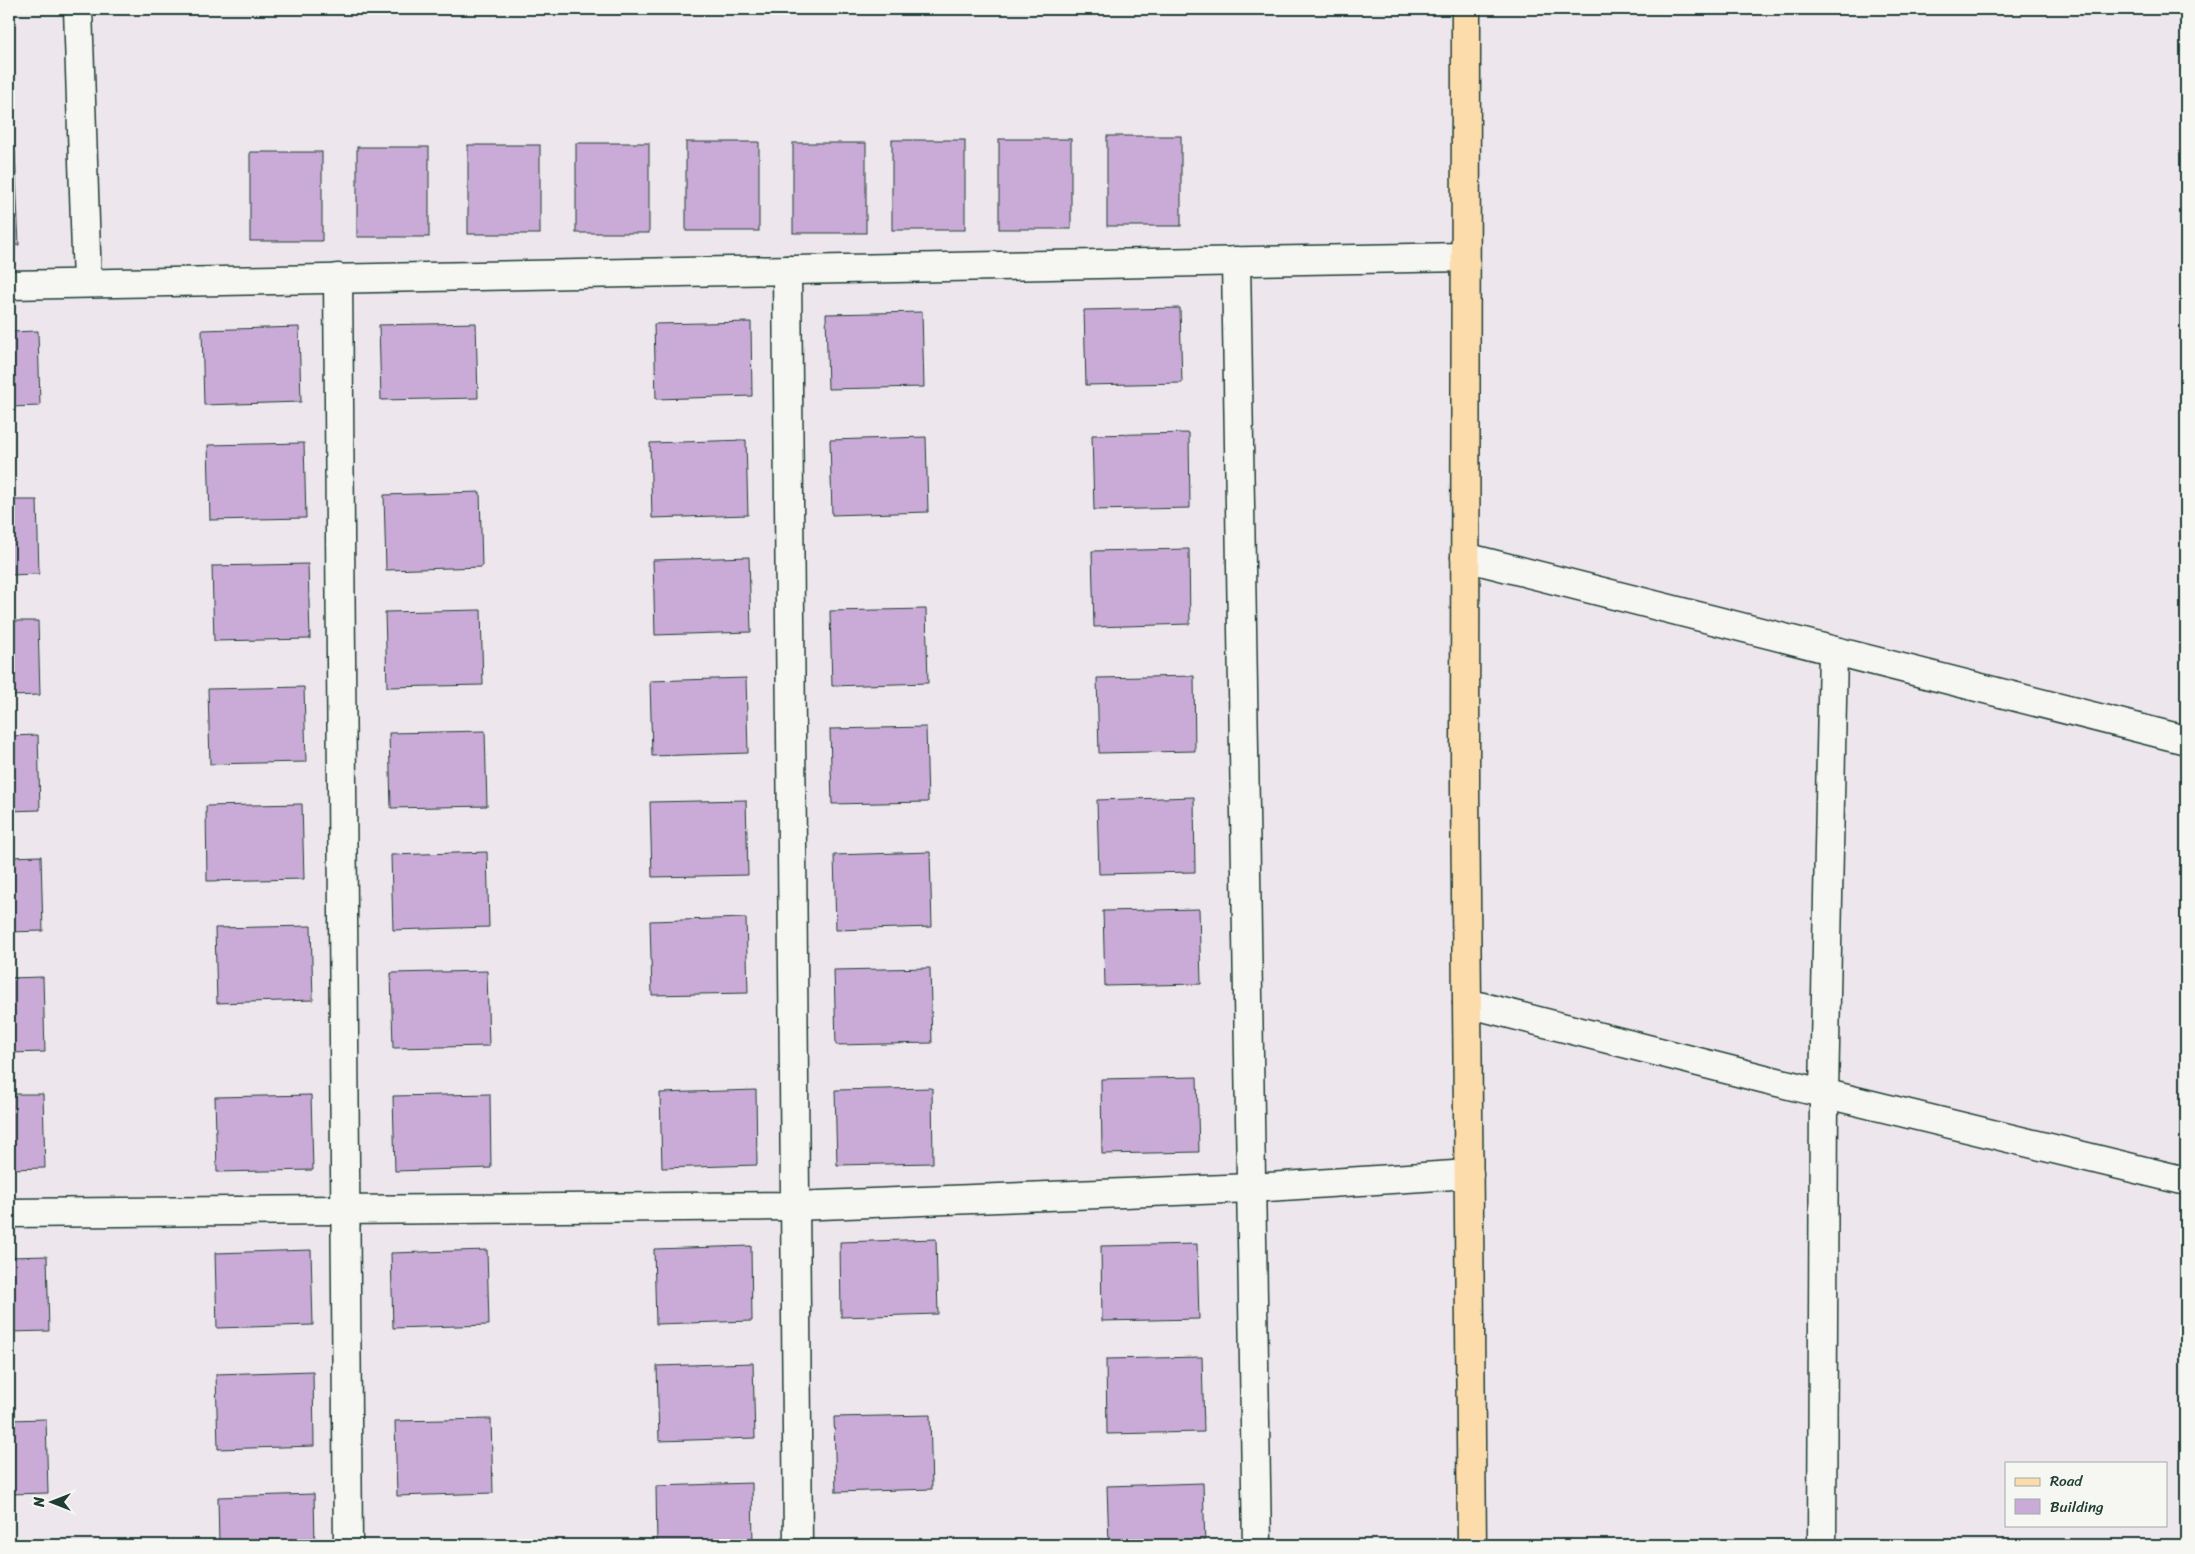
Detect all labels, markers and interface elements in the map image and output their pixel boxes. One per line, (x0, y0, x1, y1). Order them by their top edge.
legend (2005, 1462, 2168, 1526)
text: Road (2050, 1468, 2083, 1494)
north arrow (28, 1476, 78, 1526)
text: Building (2050, 1494, 2104, 1520)
text: N (27, 1497, 52, 1508)

